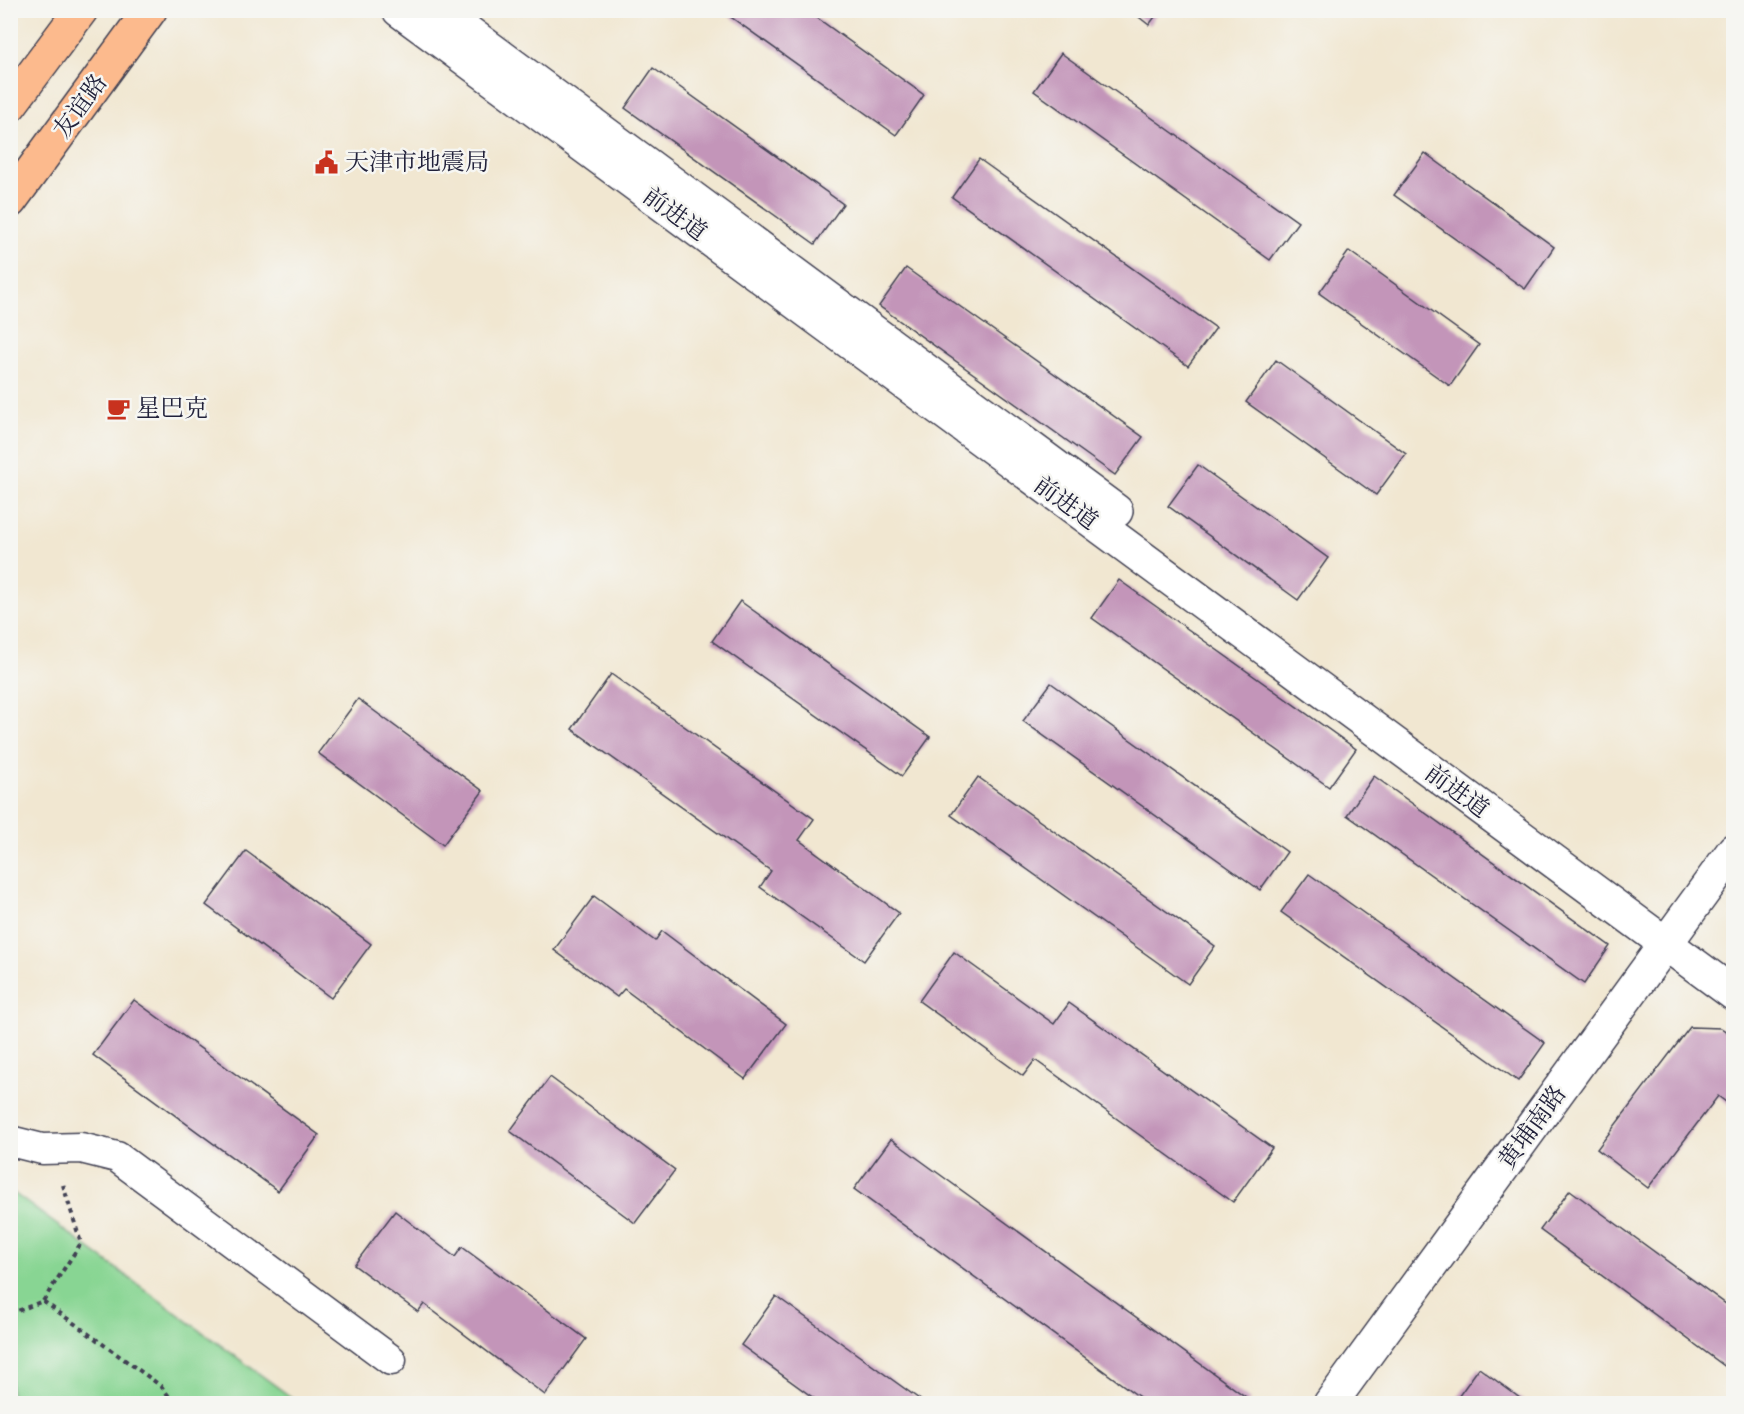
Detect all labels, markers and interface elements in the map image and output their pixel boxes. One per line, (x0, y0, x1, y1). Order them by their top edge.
street label: 友谊路 (48, 69, 114, 145)
place label: 天津市地震局 (345, 148, 489, 178)
public building icon: 天津市地震局 (314, 149, 340, 175)
street label: 前进道 (636, 182, 712, 248)
place label: 星巴克 (136, 394, 208, 424)
cafe icon: 星巴克 (105, 395, 131, 421)
street label: 前进道 (1027, 471, 1103, 537)
street label: 前进道 (1418, 759, 1494, 825)
street label: 黄埔南路 (1492, 1080, 1573, 1175)

